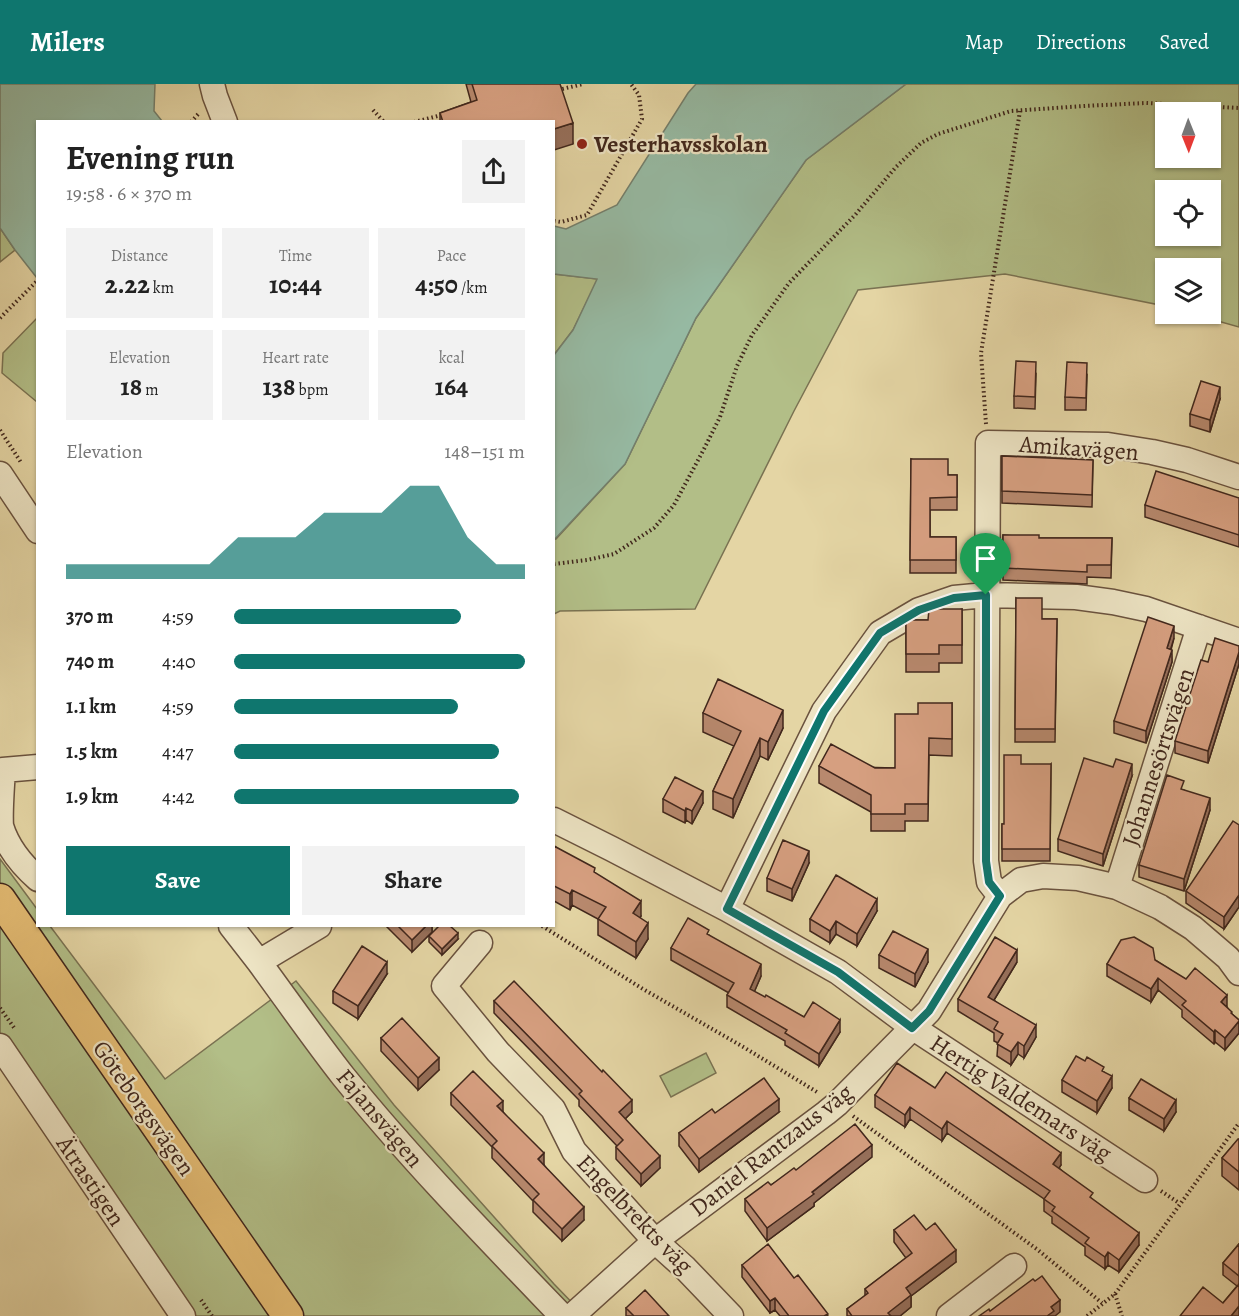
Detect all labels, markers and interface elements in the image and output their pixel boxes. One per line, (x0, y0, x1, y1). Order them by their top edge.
text: Milers (30, 23, 105, 61)
text: Map (965, 28, 1003, 56)
text: Directions (1036, 28, 1126, 56)
text: Saved (1159, 28, 1209, 56)
north arrow (1155, 102, 1221, 168)
map controls (1155, 102, 1221, 324)
place label: Vesterhavsskolan (593, 128, 768, 160)
text: Evening run (66, 135, 235, 180)
marker: Vesterhavsskolan (575, 137, 589, 151)
button: share (462, 140, 525, 203)
text: 19:58 · 6 × 370 m (66, 180, 192, 207)
button: locate (1155, 180, 1221, 246)
text: Distance (111, 245, 168, 267)
text: Time (279, 245, 312, 267)
text: Pace (437, 245, 466, 267)
button: layers (1155, 258, 1221, 324)
text: 2.22 (105, 267, 150, 302)
text: 10:44 (269, 267, 322, 302)
text: 4:50 (415, 267, 458, 302)
text: km (150, 277, 174, 299)
text: /km (458, 277, 488, 299)
text: Elevation (109, 347, 170, 369)
text: Heart rate (262, 347, 329, 369)
text: kcal (439, 347, 464, 369)
text: 18 (120, 369, 142, 404)
text: 138 (262, 369, 295, 404)
text: 164 (435, 369, 468, 404)
text: m (142, 379, 159, 401)
text: bpm (295, 379, 329, 401)
street label: Amikavägen (1017, 428, 1140, 468)
text: Elevation (66, 438, 143, 465)
text: 148–151 m (444, 438, 525, 465)
pin (960, 533, 1011, 595)
icon: arrive (969, 542, 1002, 575)
text: 370 m (66, 603, 113, 630)
text: 4:59 (162, 603, 194, 630)
text: 740 m (66, 648, 114, 675)
text: 4:40 (162, 648, 196, 675)
street label: Johannesörtsvägen (1114, 664, 1202, 850)
text: 1.1 km (66, 693, 116, 720)
text: 4:59 (162, 693, 194, 720)
text: 1.5 km (66, 738, 118, 765)
text: 4:47 (162, 738, 193, 765)
text: 1.9 km (66, 783, 119, 810)
text: 4:42 (162, 783, 194, 810)
button: Save (66, 846, 290, 915)
button: Share (302, 846, 525, 915)
street label: Hertig Valdemars väg (924, 1027, 1118, 1169)
street label: Göteborgsvägen (85, 1034, 203, 1182)
street label: Fajansvägen (329, 1062, 431, 1174)
street label: Daniel Rantzaus väg (683, 1076, 859, 1224)
street label: Ätrastigen (49, 1129, 133, 1232)
street label: Engelbrekts väg (570, 1147, 700, 1281)

